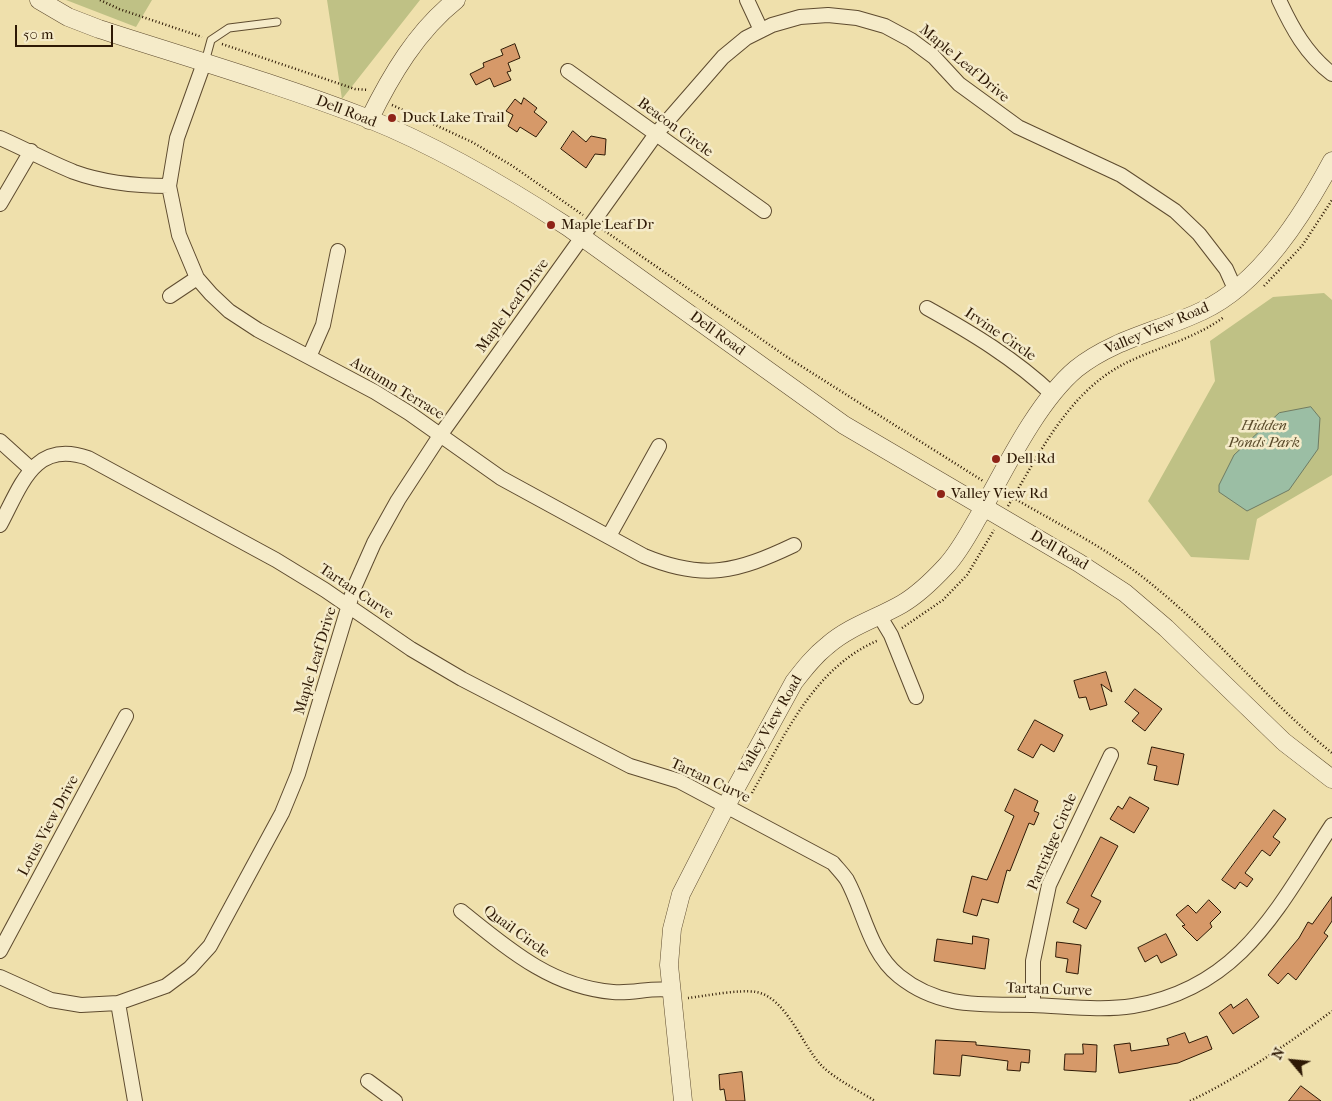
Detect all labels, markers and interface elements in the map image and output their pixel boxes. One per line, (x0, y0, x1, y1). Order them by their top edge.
scale bar (18, 15, 115, 47)
street label: Maple Leaf Drive (915, 21, 1013, 107)
text: 50 m (23, 25, 53, 43)
street label: Dell Road (313, 92, 379, 132)
street label: Beacon Circle (634, 95, 716, 161)
place label: Duck Lake Trail (402, 109, 505, 127)
marker: Duck Lake Trail (386, 112, 398, 124)
place label: Maple Leaf Dr (561, 216, 654, 234)
marker: Maple Leaf Dr (545, 219, 557, 231)
street label: Maple Leaf Drive (473, 256, 553, 356)
street label: Valley View Road (1102, 299, 1212, 359)
street label: Irvine Circle (961, 305, 1039, 365)
street label: Dell Road (686, 308, 748, 360)
street label: Autumn Terrace (347, 354, 447, 424)
park label: Hidden Ponds Park (1228, 417, 1300, 452)
place label: Dell Rd (1006, 450, 1055, 468)
marker: Dell Rd (990, 453, 1002, 465)
place label: Valley View Rd (951, 485, 1048, 503)
marker: Valley View Rd (935, 488, 947, 500)
street label: Dell Road (1027, 527, 1091, 575)
street label: Tartan Curve (315, 560, 397, 624)
street label: Maple Leaf Drive (291, 605, 341, 717)
street label: Valley View Road (735, 672, 807, 778)
street label: Tartan Curve (667, 755, 753, 807)
street label: Lotus View Drive (15, 772, 83, 880)
street label: Partridge Circle (1024, 791, 1082, 893)
street label: Quail Circle (479, 902, 553, 962)
street label: Tartan Curve (1006, 980, 1092, 1000)
north arrow (1267, 1036, 1317, 1086)
text: N (1268, 1045, 1288, 1062)

